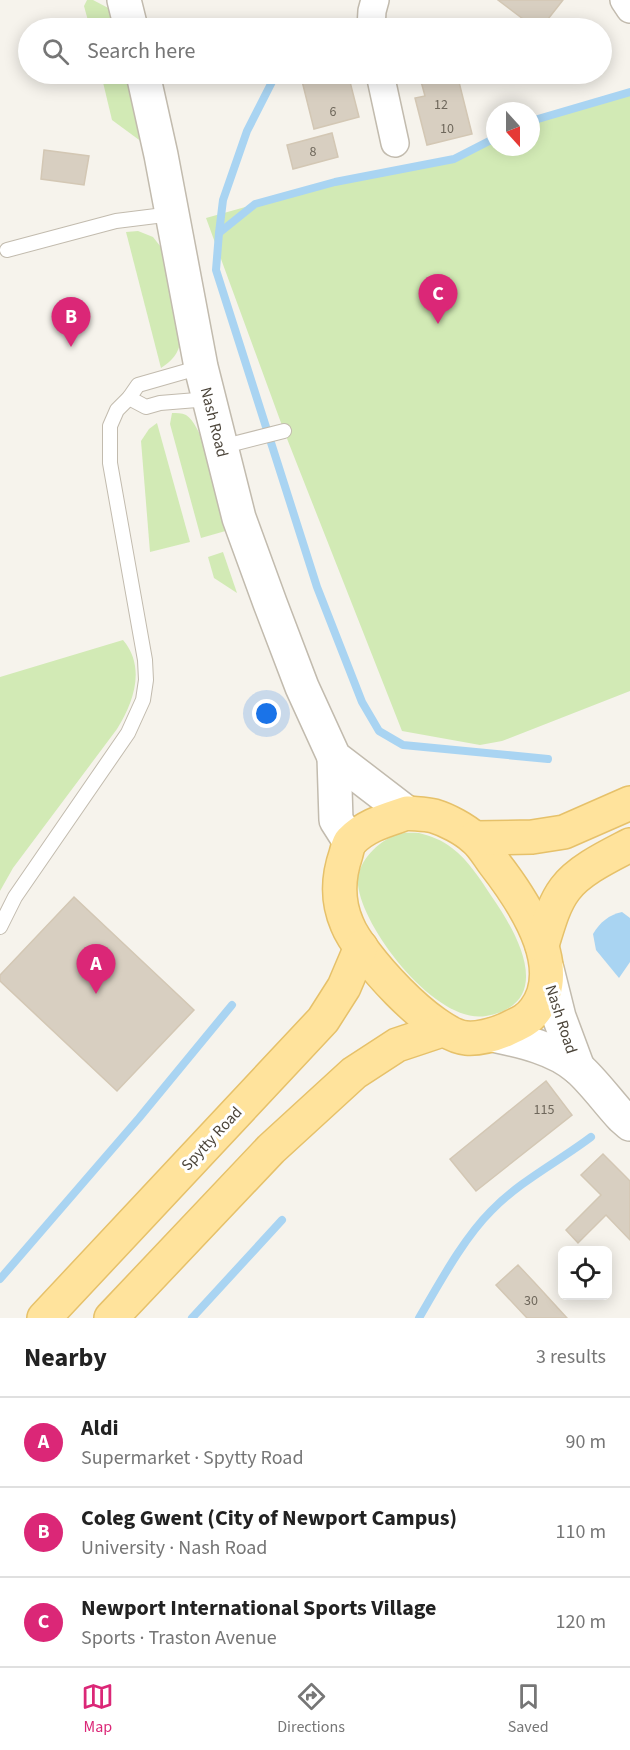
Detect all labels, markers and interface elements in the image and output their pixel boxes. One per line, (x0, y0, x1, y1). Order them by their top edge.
search box (18, 18, 612, 84)
icon: search (39, 35, 72, 68)
text: Search here (87, 35, 195, 67)
house number: 12 (434, 95, 448, 115)
house number: 6 (330, 102, 337, 122)
north arrow (486, 102, 540, 156)
house number: 10 (440, 119, 454, 139)
house number: 8 (310, 142, 317, 162)
pin: C (418, 274, 458, 324)
pin: B (52, 298, 90, 347)
street label: Nash Road (195, 385, 233, 460)
your location (252, 699, 281, 728)
pin: A (76, 944, 116, 994)
street label: Nash Road (540, 982, 583, 1057)
house number: 115 (534, 1100, 554, 1120)
street label: Spytty Road (176, 1102, 247, 1176)
map controls (558, 1246, 612, 1300)
button: locate (558, 1246, 612, 1300)
house number: 30 (524, 1291, 538, 1311)
text: Nearby (24, 1339, 107, 1376)
text: 3 results (536, 1343, 606, 1371)
text: Aldi (81, 1412, 119, 1444)
text: A (38, 1428, 49, 1456)
text: 90 m (566, 1428, 606, 1456)
text: Supermarket · Spytty Road (81, 1444, 304, 1472)
text: Coleg Gwent (City of Newport Campus) (81, 1502, 457, 1534)
text: B (37, 1518, 50, 1546)
text: 110 m (556, 1518, 606, 1546)
text: University · Nash Road (81, 1534, 267, 1562)
text: Newport International Sports Village (81, 1592, 437, 1624)
text: C (38, 1608, 49, 1636)
text: 120 m (556, 1608, 606, 1636)
text: Sports · Traston Avenue (81, 1624, 277, 1652)
tab: Map (81, 1680, 114, 1738)
tab: Directions (277, 1680, 345, 1738)
tab: Saved (508, 1680, 549, 1738)

